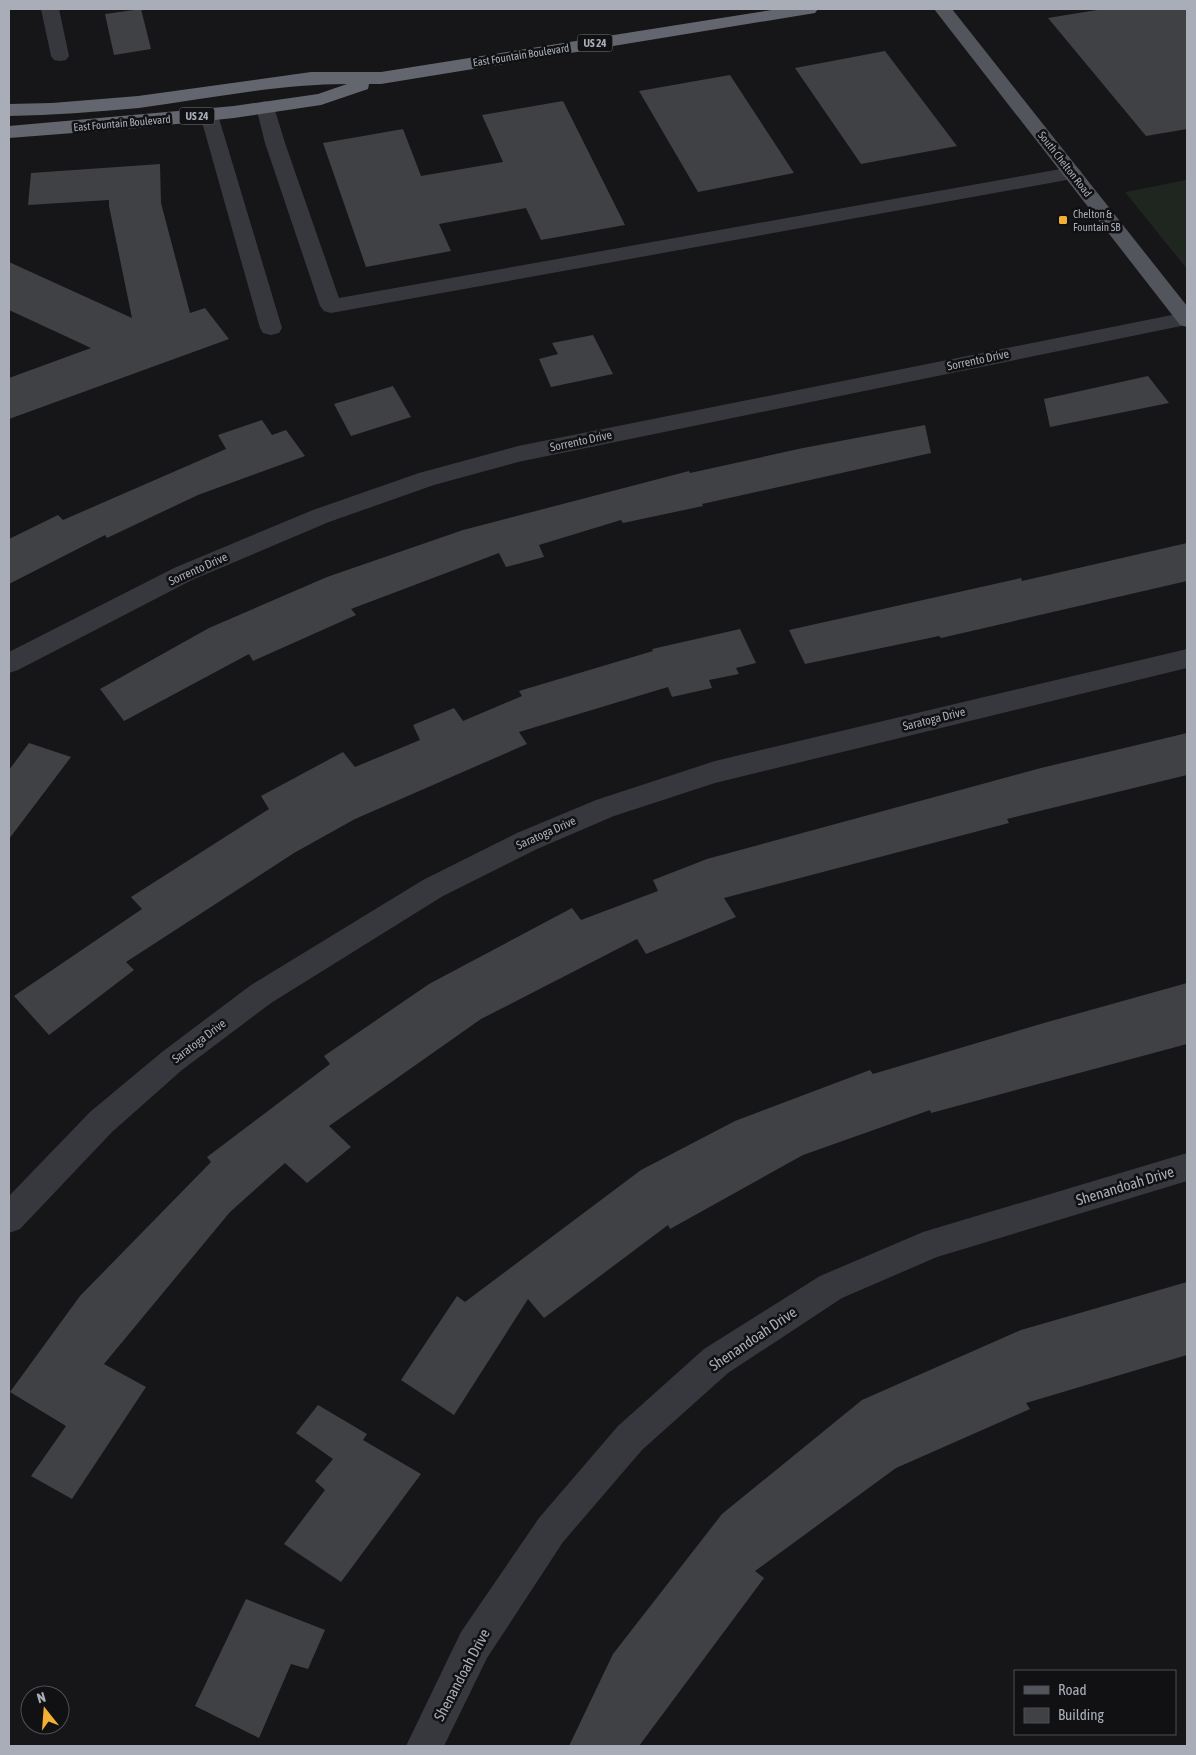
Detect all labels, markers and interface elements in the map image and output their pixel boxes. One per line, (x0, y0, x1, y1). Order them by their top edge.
road number: US 24 (578, 34, 612, 52)
street label: East Fountain Boulevard (472, 41, 570, 69)
road number: US 24 (180, 108, 214, 124)
street label: East Fountain Boulevard (73, 113, 171, 133)
street label: South Chelton Road (1036, 129, 1094, 199)
place label: Chelton & Fountain SB (1073, 208, 1121, 233)
marker: Chelton & Fountain SB (1057, 214, 1069, 226)
street label: Sorrento Drive (946, 347, 1010, 373)
street label: Sorrento Drive (549, 428, 613, 454)
street label: Sorrento Drive (166, 550, 230, 588)
street label: Saratoga Drive (901, 704, 967, 734)
street label: Saratoga Drive (514, 814, 578, 852)
street label: Saratoga Drive (169, 1016, 229, 1066)
street label: Shenandoah Drive (1074, 1163, 1176, 1208)
street label: Shenandoah Drive (706, 1303, 800, 1374)
street label: Shenandoah Drive (430, 1626, 493, 1724)
legend (1014, 1670, 1176, 1735)
text: Road (1058, 1681, 1087, 1698)
north arrow (20, 1685, 70, 1735)
text: N (35, 1689, 47, 1706)
text: Building (1058, 1706, 1104, 1723)

